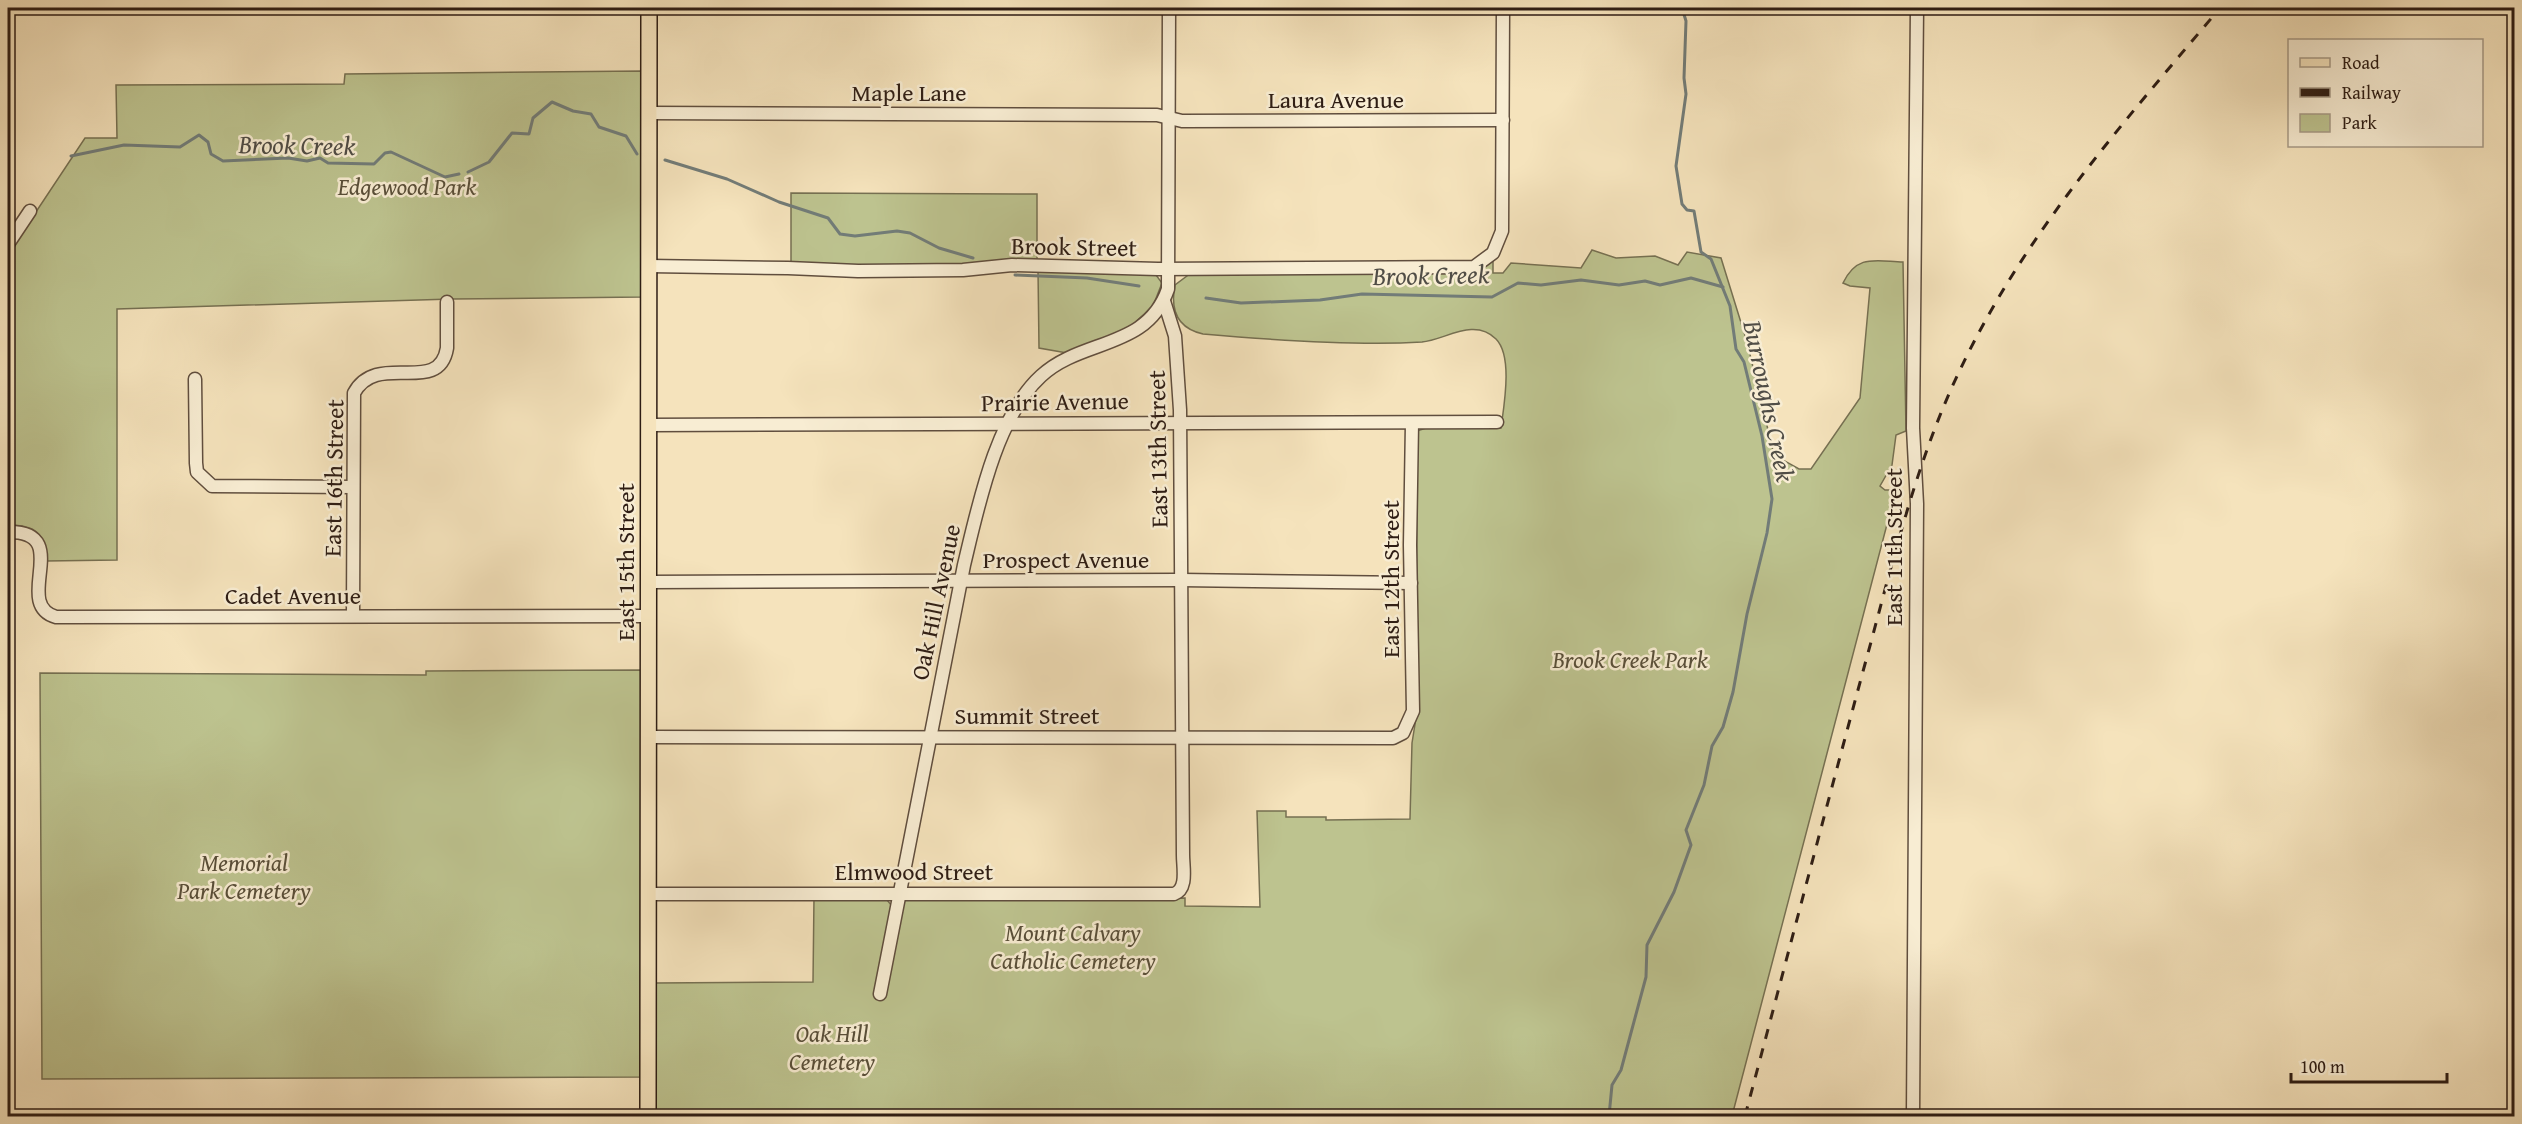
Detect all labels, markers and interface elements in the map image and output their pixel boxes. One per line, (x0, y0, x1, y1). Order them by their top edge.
legend (2288, 39, 2483, 147)
text: Road (2342, 49, 2380, 76)
street label: Maple Lane (851, 75, 967, 110)
text: Railway (2342, 79, 2401, 106)
street label: Laura Avenue (1268, 82, 1404, 117)
text: Park (2342, 109, 2378, 136)
water label: Brook Creek (237, 124, 356, 165)
park label: Edgewood Park (337, 169, 476, 204)
street label: Brook Street (1011, 228, 1138, 265)
water label: Brook Creek (1371, 254, 1490, 295)
water label: Burroughs Creek (1733, 316, 1806, 485)
street label: East 13th Street (1139, 369, 1176, 528)
street label: Prairie Avenue (981, 383, 1129, 420)
street label: East 16th Street (315, 398, 352, 557)
street label: East 11th Street (1876, 468, 1911, 626)
street label: East 15th Street (608, 483, 643, 641)
street label: East 12th Street (1373, 500, 1408, 658)
street label: Oak Hill Avenue (902, 521, 969, 683)
street label: Prospect Avenue (983, 542, 1149, 577)
street label: Cadet Avenue (225, 578, 361, 613)
park label: Brook Creek Park (1551, 642, 1708, 677)
street label: Summit Street (954, 698, 1100, 733)
park label: Memorial Park Cemetery (176, 845, 311, 908)
street label: Elmwood Street (835, 854, 994, 889)
park label: Mount Calvary Catholic Cemetery (990, 915, 1156, 978)
park label: Oak Hill Cemetery (789, 1016, 875, 1079)
scale bar (2291, 1046, 2447, 1084)
text: 100 m (2300, 1053, 2345, 1080)

